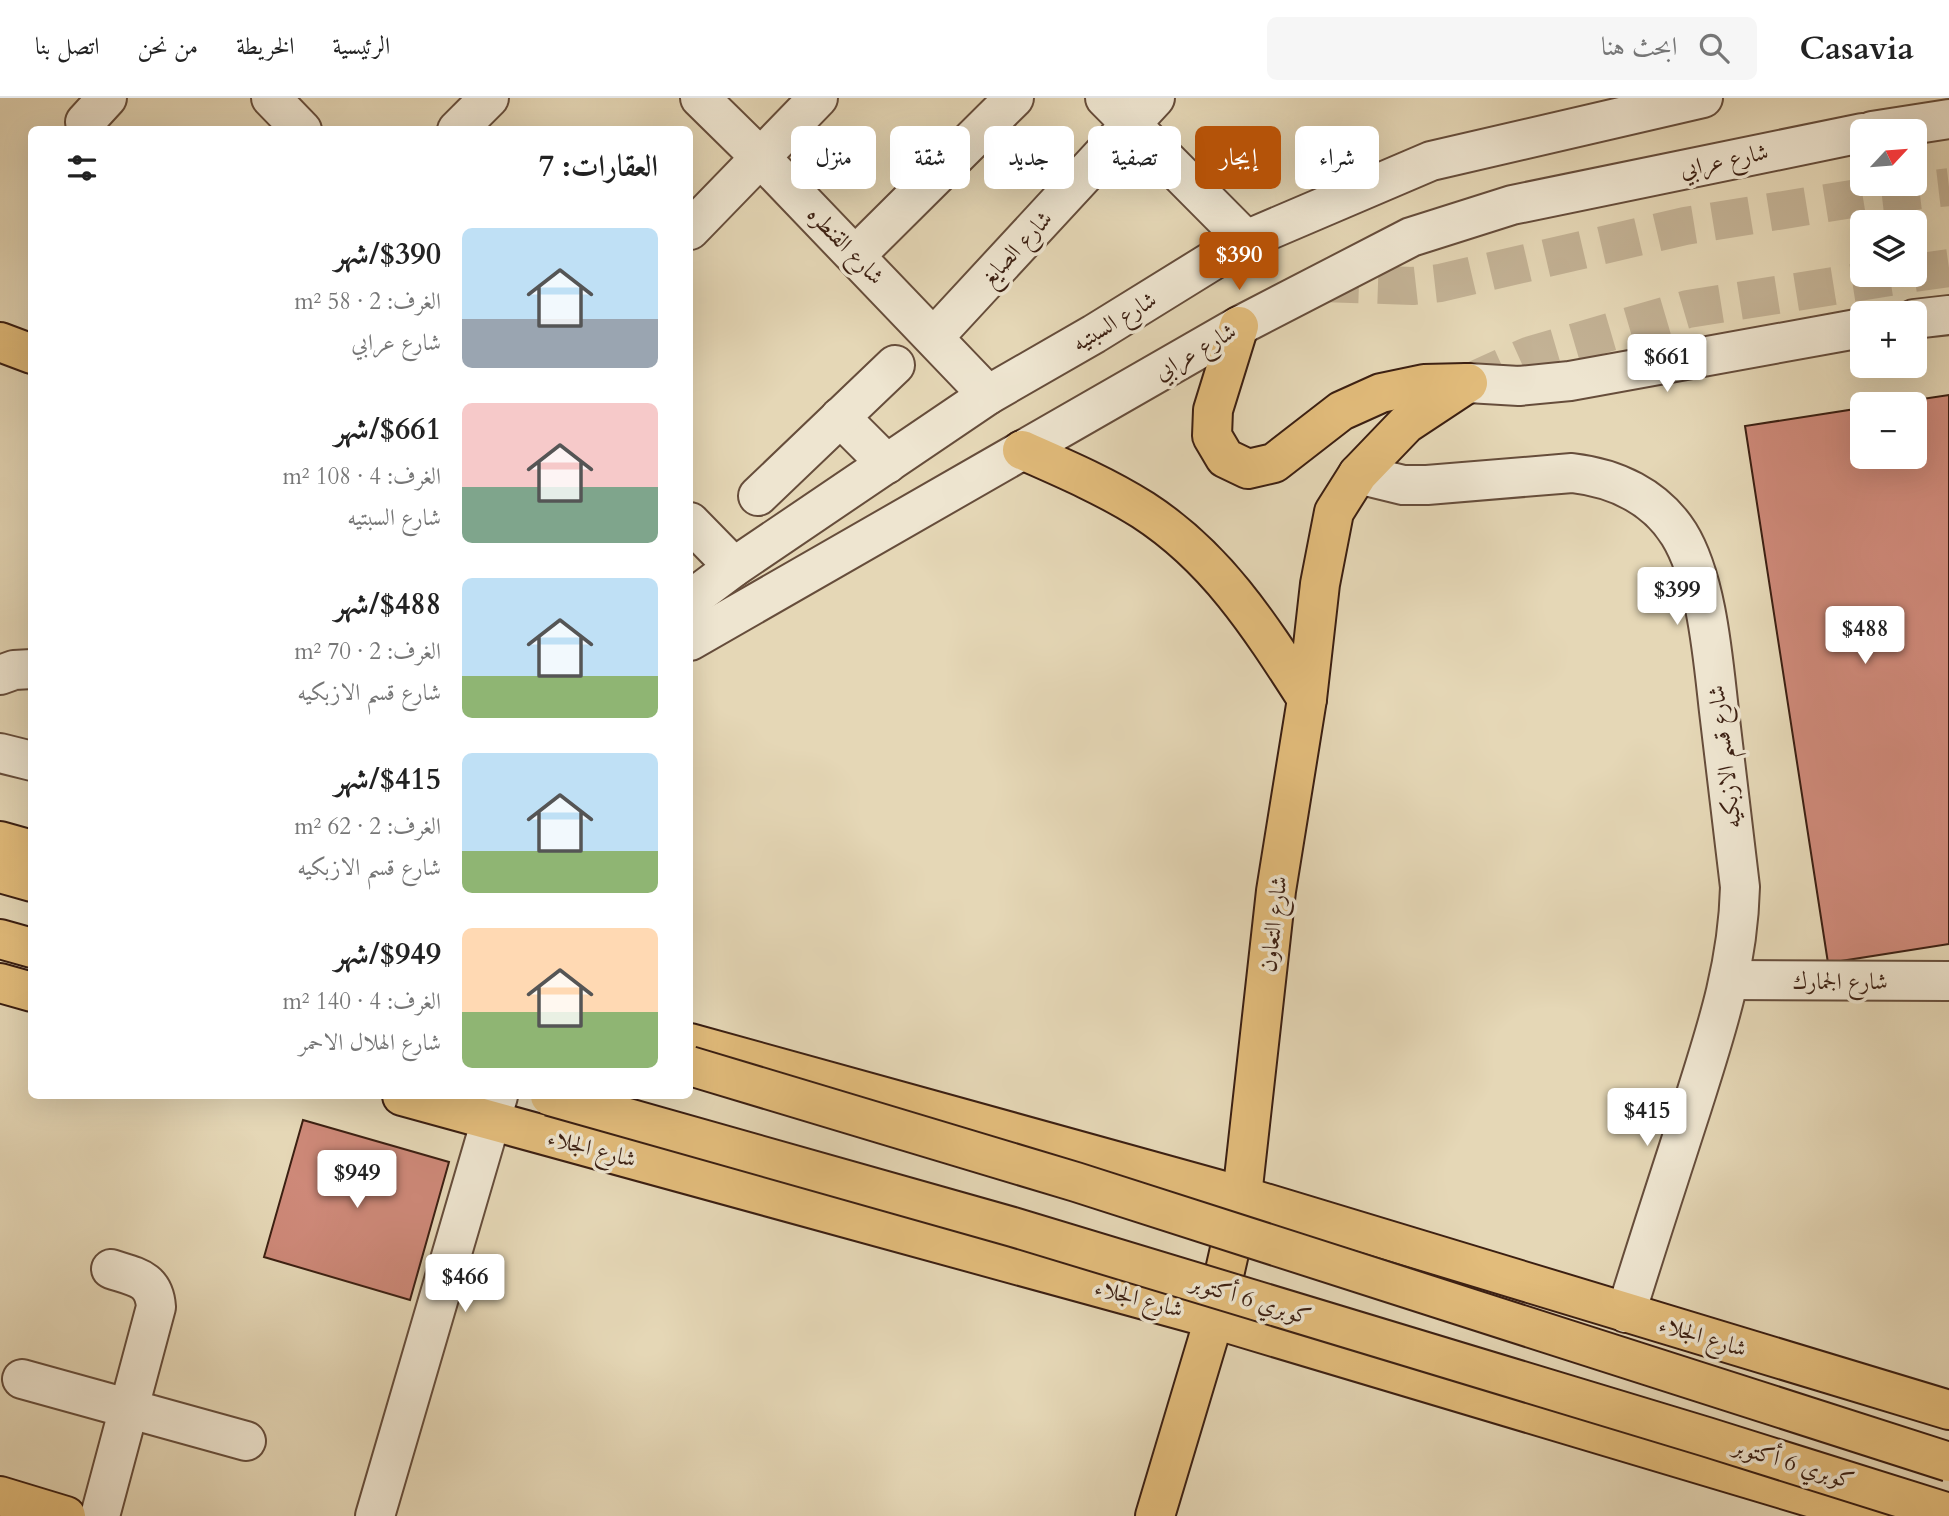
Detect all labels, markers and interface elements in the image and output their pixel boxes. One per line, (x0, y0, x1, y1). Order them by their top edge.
search box (1267, 17, 1757, 80)
text: Casavia (1799, 26, 1914, 71)
text: ابحث هنا (1601, 29, 1677, 64)
icon: search (1695, 29, 1733, 67)
text: اتصل بنا (35, 30, 99, 63)
text: من نحن (137, 30, 198, 63)
text: الخريطة (236, 30, 295, 63)
text: الرئيسية (333, 30, 390, 63)
north arrow (1850, 119, 1927, 196)
map controls (1850, 119, 1927, 469)
chip: منزل (791, 126, 876, 189)
chip: شقة (890, 126, 970, 189)
chip: جديد (984, 126, 1074, 189)
chip: تصفية (1088, 126, 1181, 189)
chip: إيجار (1195, 126, 1281, 189)
chip: شراء (1295, 126, 1379, 189)
street label: شارع عرابي (1677, 136, 1772, 189)
text: العقارات: 7 (539, 146, 658, 187)
icon: filters (63, 149, 101, 187)
street label: شارع القنطره (797, 199, 891, 294)
street label: شارع الصايغ (973, 204, 1063, 296)
button: layers (1850, 210, 1927, 287)
pin: $390 (1198, 232, 1280, 292)
text: $390/شهر (335, 234, 441, 275)
text: $390 (1215, 239, 1263, 270)
icon: home (518, 256, 602, 340)
street label: شارع السبتيه (1066, 284, 1164, 362)
text: الغرف: 2 · 58 m² (294, 286, 441, 317)
button: + (1850, 301, 1927, 378)
street label: شارع عرابي (1149, 316, 1244, 391)
text: شارع عرابي (351, 327, 441, 358)
pin: $661 (1626, 334, 1708, 394)
text: $661 (1643, 341, 1691, 372)
button: − (1850, 392, 1927, 469)
text: $661/شهر (335, 409, 441, 450)
icon: home (518, 431, 602, 515)
text: الغرف: 4 · 108 m² (282, 461, 441, 492)
text: شارع السبتيه (347, 502, 441, 533)
pin: $399 (1636, 568, 1718, 627)
text: $399 (1653, 574, 1701, 605)
text: $488/شهر (335, 584, 441, 625)
icon: home (518, 606, 602, 690)
pin: $488 (1824, 606, 1906, 666)
text: $488 (1841, 613, 1889, 644)
text: الغرف: 2 · 70 m² (294, 636, 441, 667)
text: شارع قسم الازبكيه (297, 677, 441, 708)
street label: شارع قسم الازبكيه (1700, 683, 1756, 830)
text: $415/شهر (335, 759, 441, 800)
icon: home (518, 781, 602, 865)
text: الغرف: 2 · 62 m² (294, 811, 441, 842)
text: شارع قسم الازبكيه (297, 852, 441, 883)
street label: شارع التعاون (1252, 874, 1299, 974)
text: $949/شهر (335, 934, 441, 975)
icon: home (518, 956, 602, 1040)
street label: شارع الجمارك (1792, 966, 1888, 1001)
text: الغرف: 4 · 140 m² (282, 986, 441, 1017)
text: شارع الهلال الاحمر (299, 1027, 441, 1058)
pin: $415 (1606, 1088, 1688, 1148)
text: $415 (1623, 1095, 1671, 1126)
street label: شارع الجلاء (543, 1122, 639, 1179)
pin: $949 (316, 1150, 398, 1210)
text: $949 (333, 1157, 381, 1188)
pin: $466 (424, 1254, 506, 1314)
text: $466 (441, 1261, 489, 1292)
street label: كوبري 6 أكتوبر (1184, 1265, 1315, 1335)
street label: شارع الجلاء (1090, 1272, 1186, 1329)
street label: شارع الجلاء (1654, 1308, 1751, 1368)
street label: كوبري 6 أكتوبر (1727, 1429, 1858, 1499)

